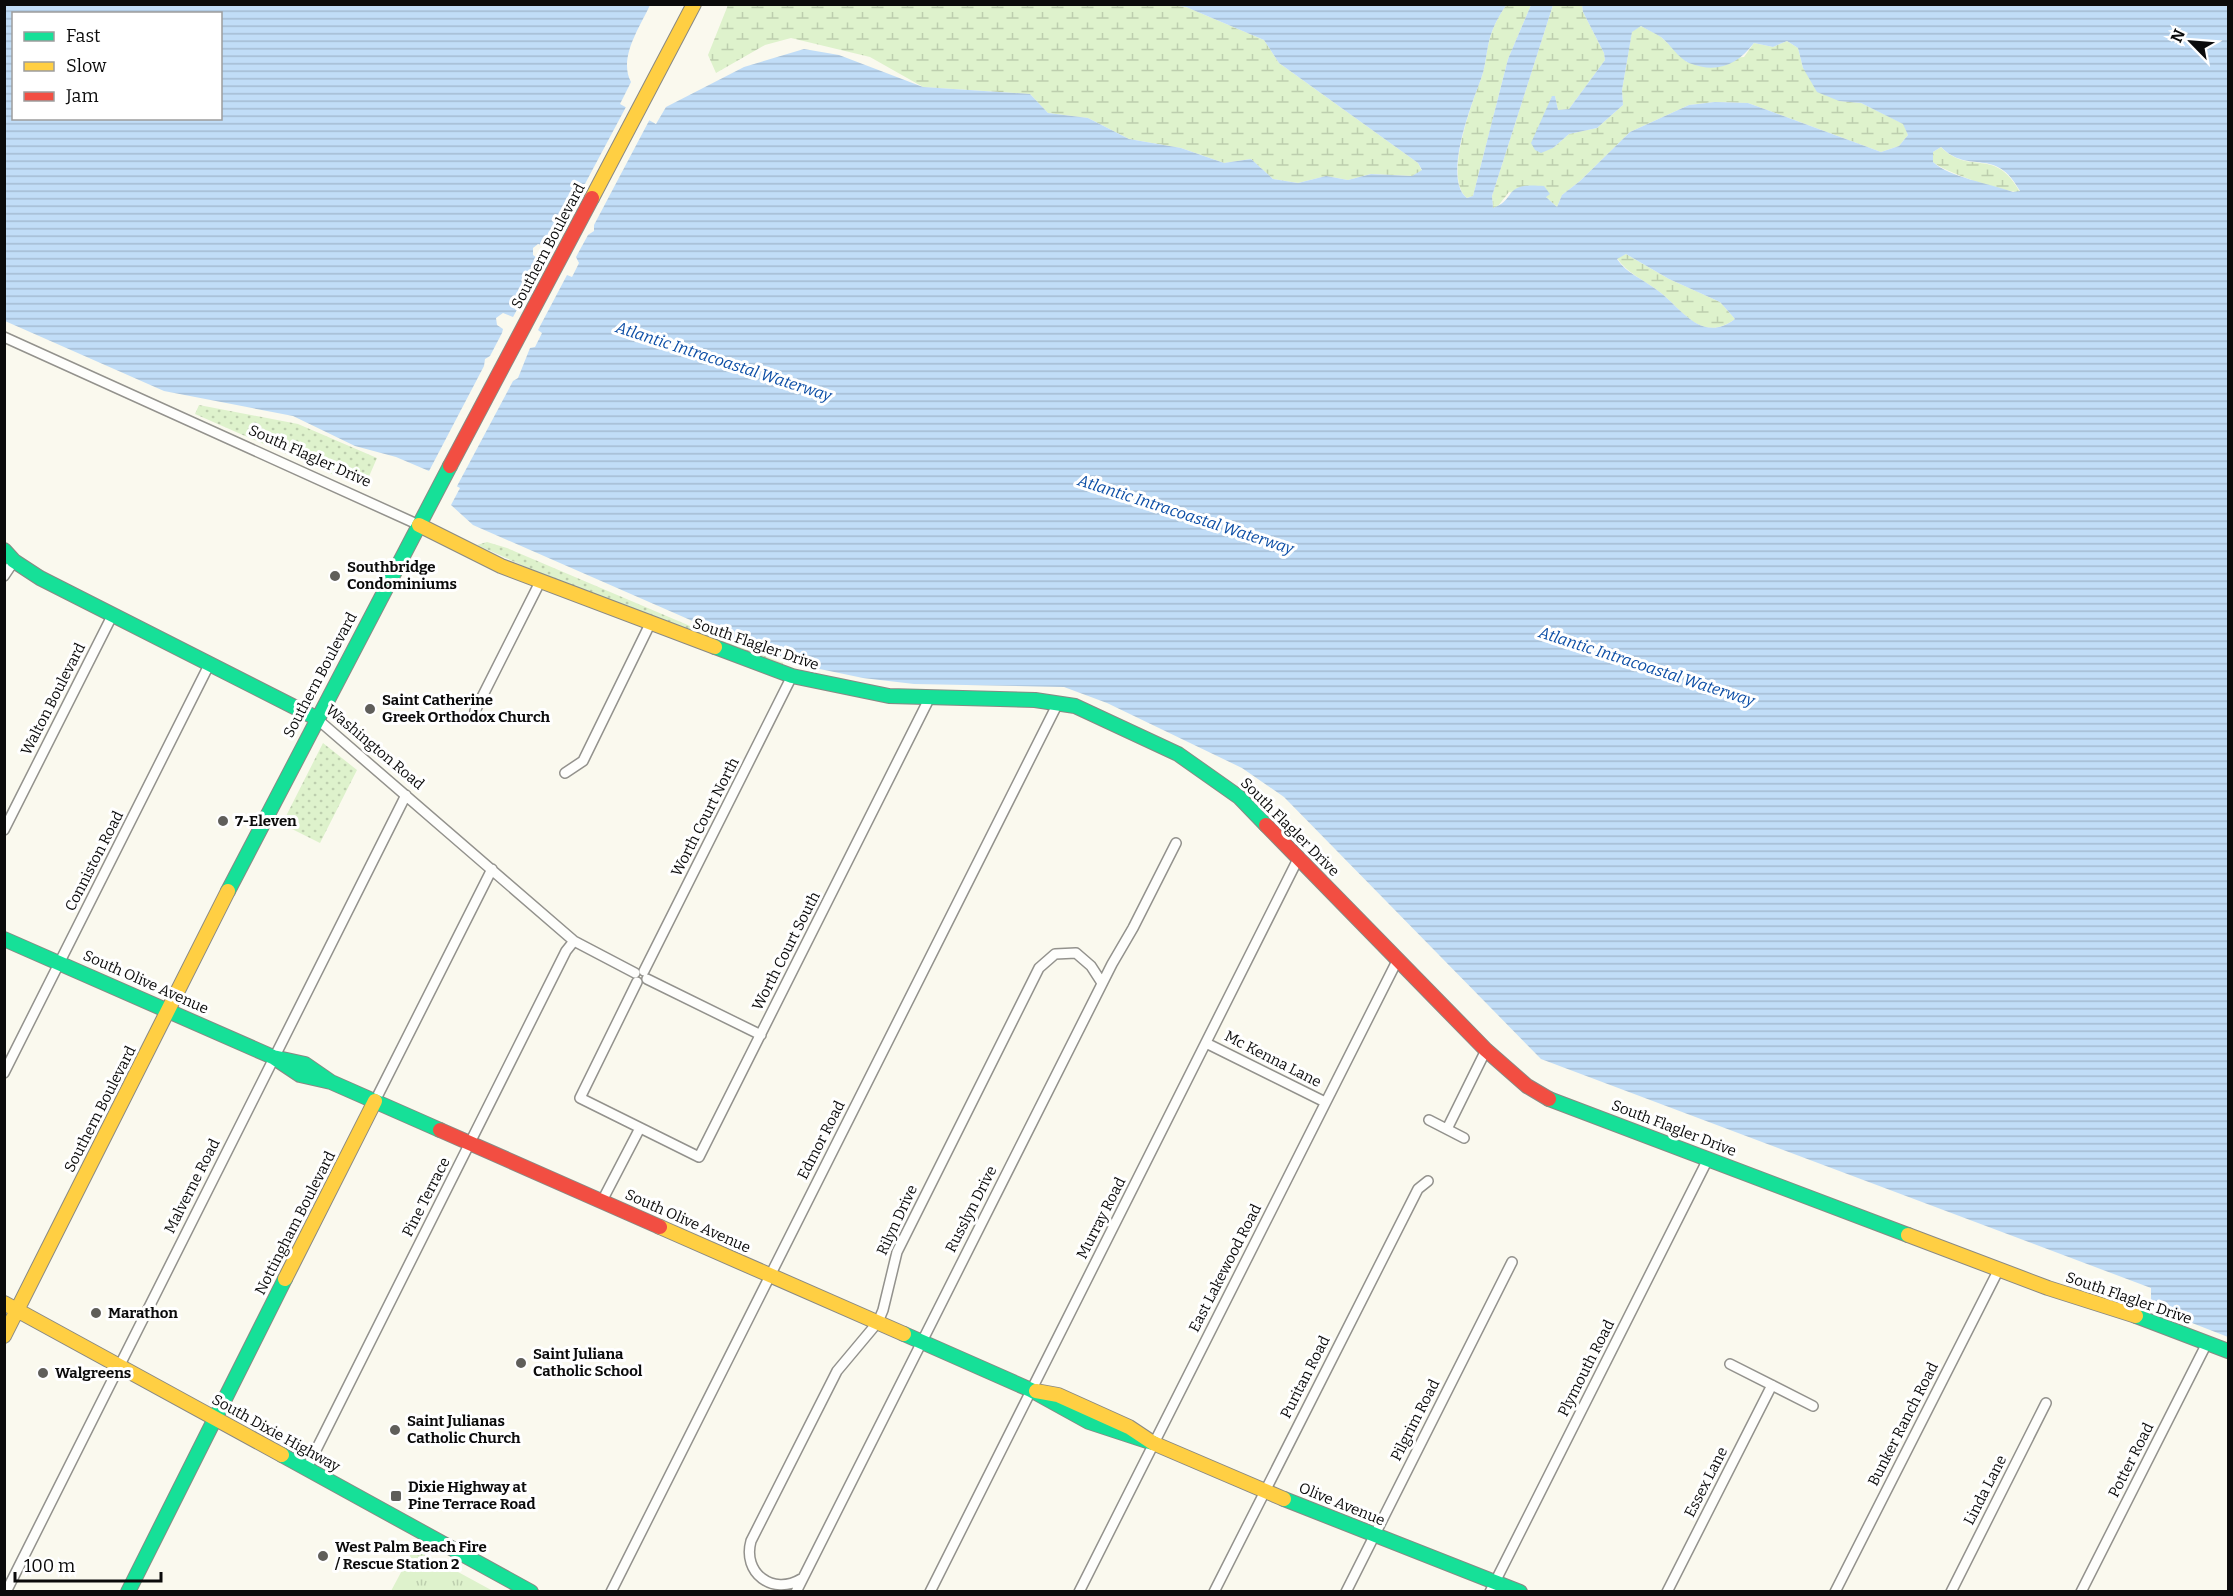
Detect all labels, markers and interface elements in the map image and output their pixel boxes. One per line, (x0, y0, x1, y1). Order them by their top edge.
legend (12, 12, 222, 120)
north arrow (2161, 12, 2221, 72)
text: Fast (66, 25, 101, 47)
text: N (2167, 26, 2189, 45)
text: Slow (66, 55, 107, 77)
text: Jam (65, 85, 99, 107)
street label: Southern Boulevard (507, 180, 589, 312)
water label: Atlantic Intracoastal Waterway (613, 317, 835, 406)
street label: South Flagler Drive (246, 421, 374, 491)
water label: Atlantic Intracoastal Waterway (1075, 470, 1297, 559)
place label: Southbridge Condominiums (347, 558, 457, 593)
marker: Southbridge Condominiums (328, 569, 342, 583)
street label: Southern Boulevard (279, 609, 361, 741)
street label: South Flagler Drive (691, 614, 821, 674)
water label: Atlantic Intracoastal Waterway (1536, 622, 1758, 711)
street label: Walton Boulevard (17, 640, 89, 758)
place label: Saint Catherine Greek Orthodox Church (382, 691, 551, 726)
street label: Washington Road (322, 701, 428, 793)
marker: Saint Catherine Greek Orthodox Church (363, 702, 377, 716)
street label: Worth Court North (667, 754, 743, 879)
street label: South Flagler Drive (1237, 774, 1343, 880)
street label: Conniston Road (61, 808, 127, 914)
place label: 7-Eleven (235, 812, 297, 830)
marker: 7-Eleven (216, 814, 230, 828)
street label: Worth Court South (748, 888, 824, 1013)
street label: South Olive Avenue (80, 946, 212, 1018)
street label: Mc Kenna Lane (1222, 1027, 1324, 1091)
street label: Southern Boulevard (60, 1043, 140, 1175)
street label: South Flagler Drive (1609, 1096, 1739, 1160)
street label: Edmor Road (793, 1098, 849, 1182)
street label: Malverne Road (160, 1136, 224, 1236)
street label: Nottingham Boulevard (251, 1148, 339, 1298)
street label: Pine Terrace (398, 1154, 454, 1240)
street label: Russlyn Drive (941, 1163, 1001, 1255)
street label: Murray Road (1073, 1174, 1129, 1262)
street label: Rilyn Drive (873, 1182, 921, 1258)
street label: South Olive Avenue (622, 1185, 754, 1257)
street label: East Lakewood Road (1185, 1201, 1265, 1335)
street label: South Flagler Drive (2064, 1268, 2194, 1328)
place label: Marathon (108, 1304, 178, 1322)
marker: Marathon (89, 1306, 103, 1320)
street label: Plymouth Road (1554, 1317, 1618, 1419)
street label: Puritan Road (1277, 1333, 1334, 1421)
place label: Saint Juliana Catholic School (533, 1345, 643, 1380)
marker: Saint Juliana Catholic School (514, 1356, 528, 1370)
street label: Bunker Ranch Road (1864, 1359, 1942, 1489)
place label: Walgreens (55, 1364, 131, 1382)
marker: Walgreens (36, 1366, 50, 1380)
street label: Pilgrim Road (1387, 1376, 1443, 1464)
street label: South Dixie Highway (209, 1390, 343, 1476)
place label: Saint Julianas Catholic Church (407, 1412, 521, 1447)
street label: Potter Road (2105, 1420, 2157, 1500)
marker: Saint Julianas Catholic Church (388, 1423, 402, 1437)
street label: Essex Lane (1681, 1444, 1731, 1520)
street label: Linda Lane (1960, 1452, 2010, 1528)
place label: Dixie Highway at Pine Terrace Road (408, 1478, 536, 1513)
street label: Olive Avenue (1296, 1479, 1388, 1529)
marker: Dixie Highway at Pine Terrace Road (389, 1489, 403, 1503)
place label: West Palm Beach Fire / Rescue Station 2 (334, 1538, 487, 1573)
scale bar (15, 1545, 160, 1583)
marker: West Palm Beach Fire / Rescue Station 2 (316, 1549, 330, 1563)
text: 100 m (24, 1555, 75, 1577)

